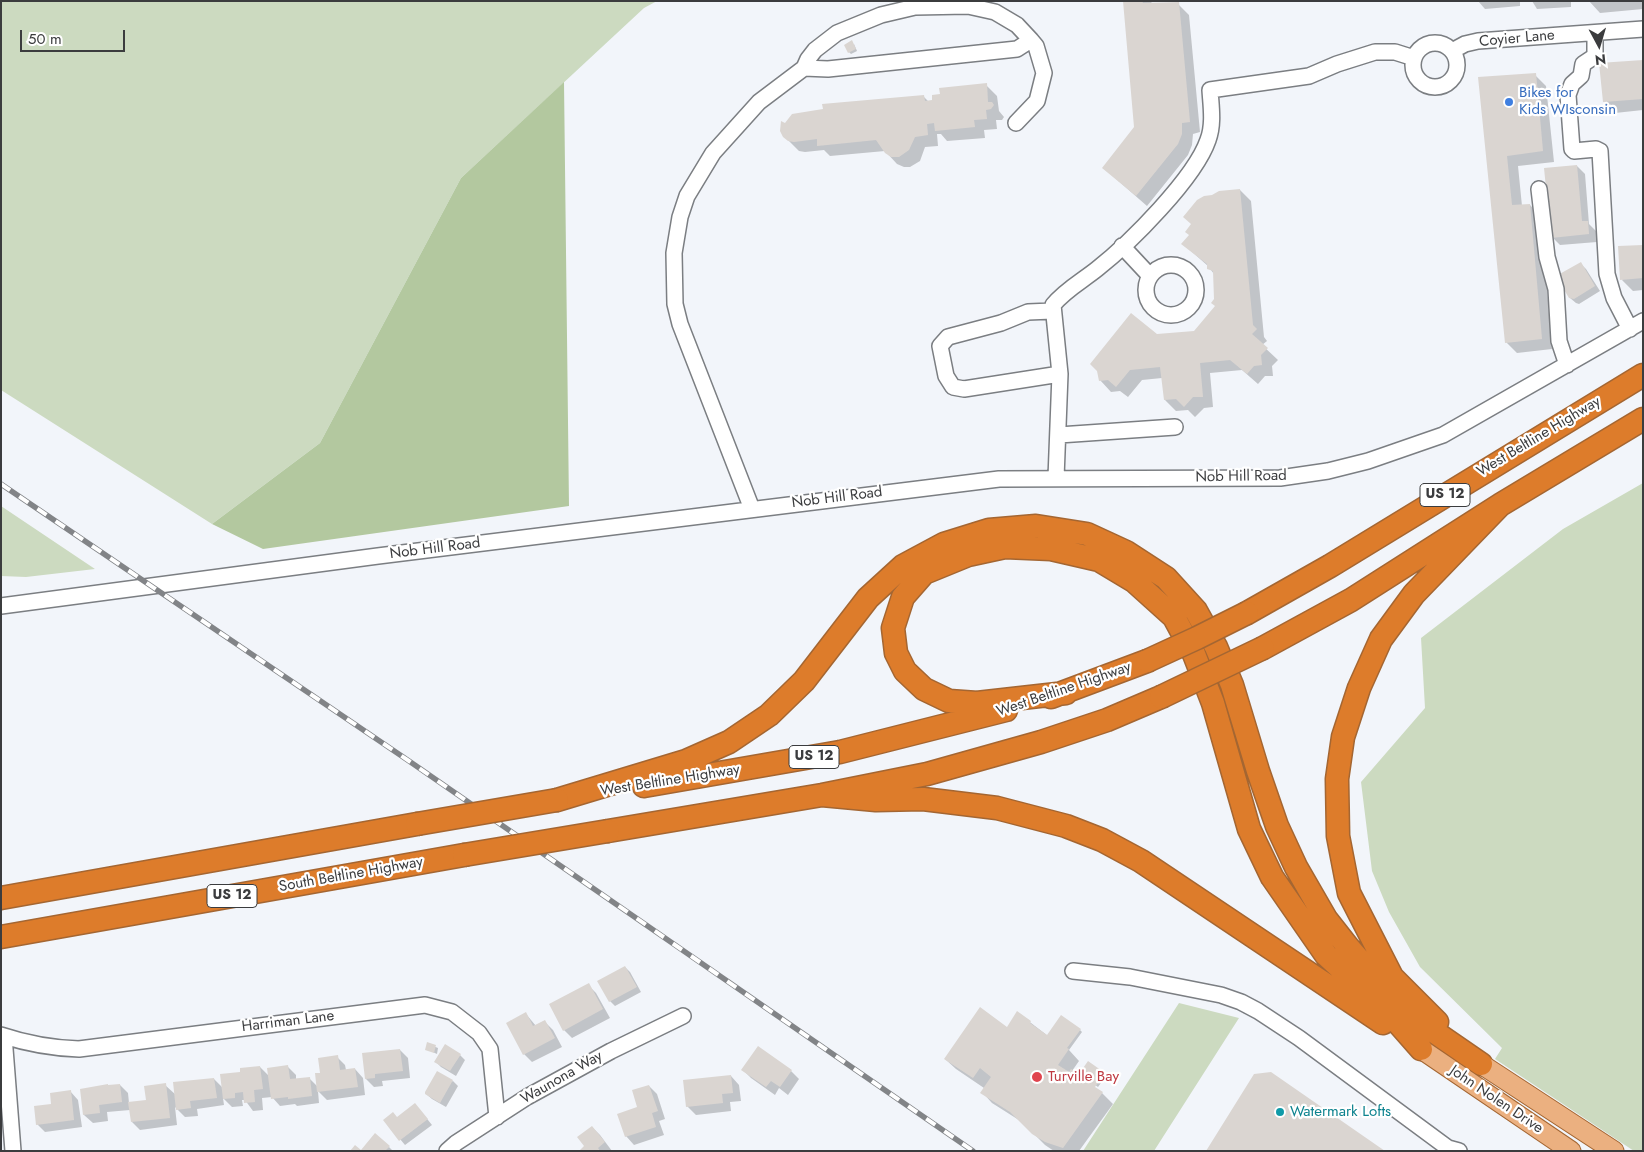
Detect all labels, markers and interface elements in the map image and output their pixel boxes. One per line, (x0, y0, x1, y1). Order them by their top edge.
scale bar (22, 20, 128, 52)
north arrow (1574, 20, 1624, 70)
street label: Coyier Lane (1479, 27, 1555, 51)
text: 50 m (28, 28, 62, 50)
text: N (1594, 49, 1607, 70)
place label: Bikes for Kids WIsconsin (1519, 84, 1616, 119)
marker: Bikes for Kids WIsconsin (1503, 96, 1515, 108)
street label: West Beltline Highway (1474, 393, 1604, 481)
street label: Nob Hill Road (1195, 467, 1287, 487)
street label: Nob Hill Road (791, 484, 883, 512)
road number: US 12 (1420, 484, 1470, 506)
street label: Nob Hill Road (389, 535, 481, 563)
street label: West Beltline Highway (994, 659, 1134, 721)
road number: US 12 (789, 746, 839, 769)
street label: West Beltline Highway (599, 761, 741, 801)
street label: South Beltline Highway (278, 853, 424, 897)
road number: US 12 (207, 884, 257, 908)
street label: Harriman Lane (241, 1007, 335, 1037)
street label: Waunona Way (518, 1047, 606, 1109)
street label: John Nolen Drive (1446, 1062, 1546, 1138)
place label: Turville Bay (1048, 1068, 1119, 1086)
marker: Turville Bay (1030, 1070, 1044, 1084)
place label: Watermark Lofts (1290, 1103, 1391, 1121)
marker: Watermark Lofts (1274, 1106, 1286, 1118)

